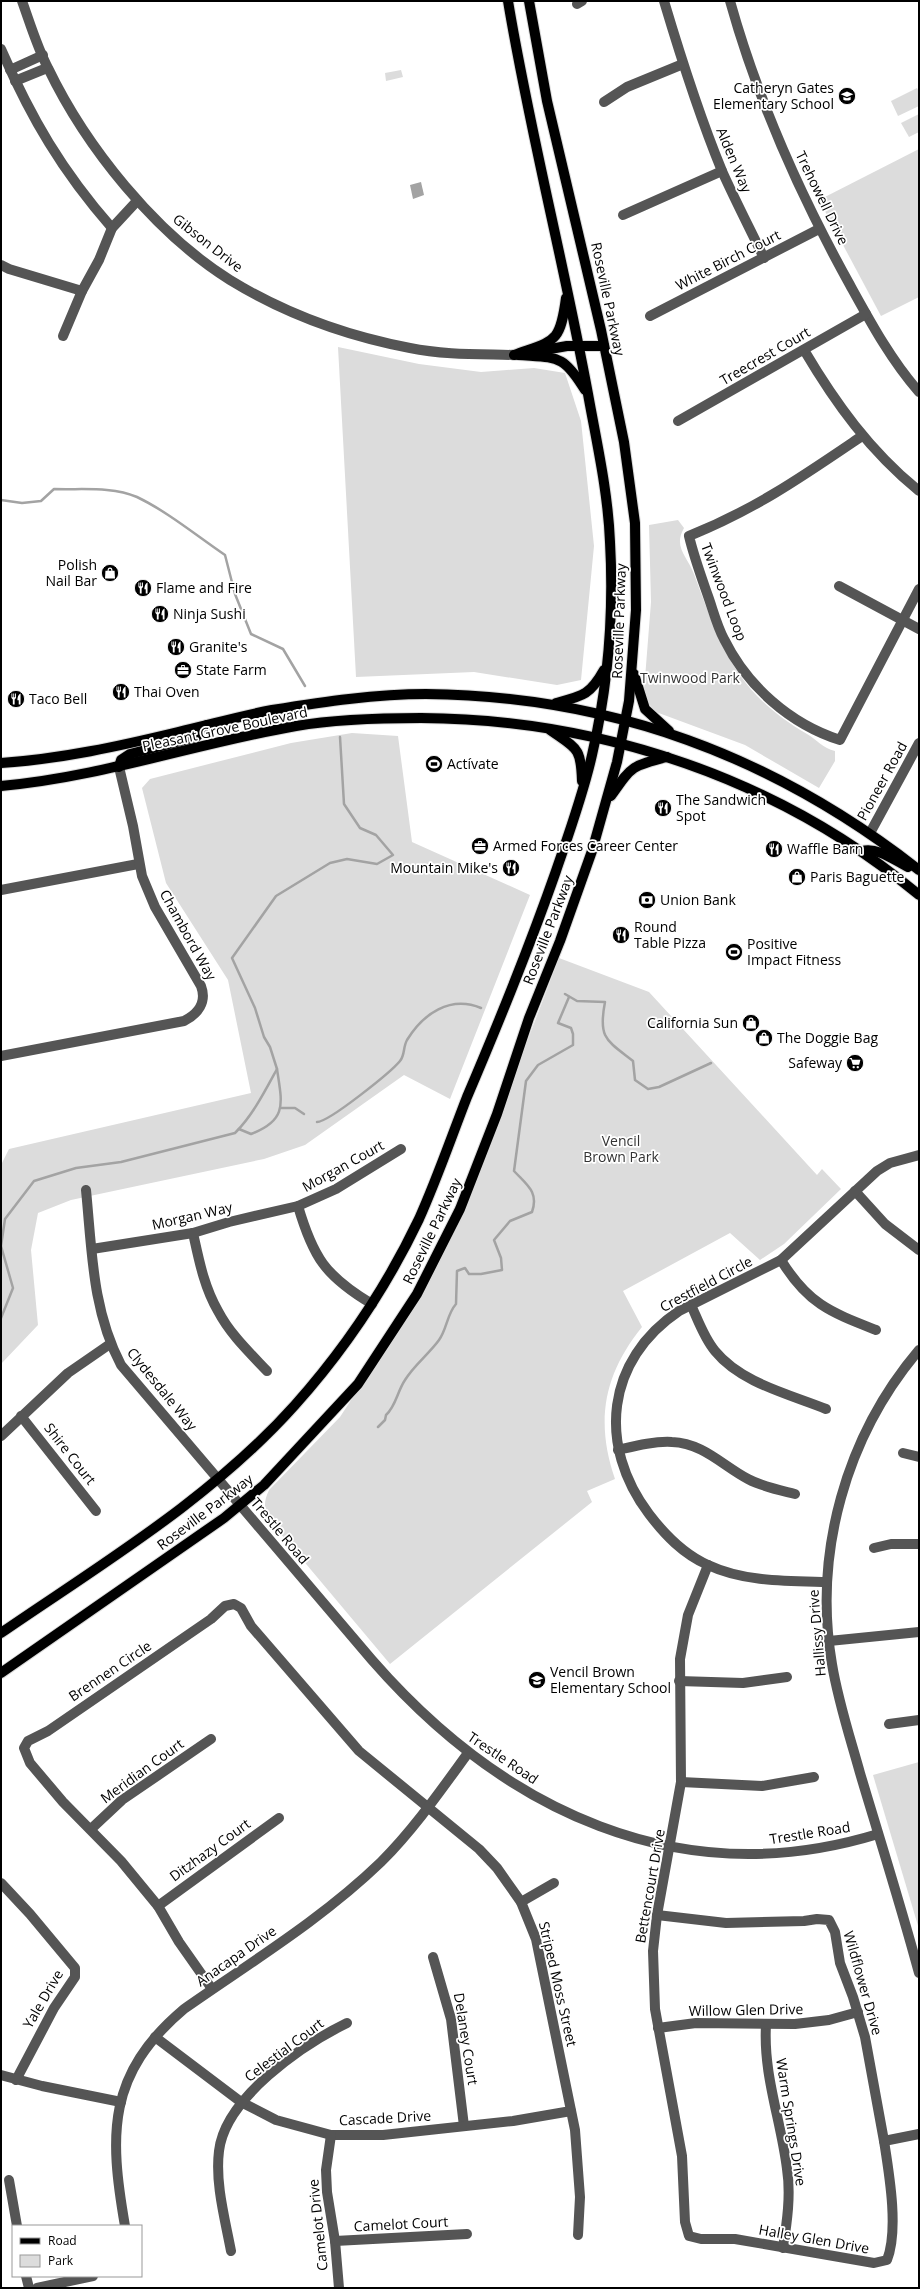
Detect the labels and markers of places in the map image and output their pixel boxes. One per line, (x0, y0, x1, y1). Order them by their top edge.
place label: Catheryn Gates Elementary School (713, 78, 834, 113)
school or university icon: Catheryn Gates Elementary School (837, 86, 857, 106)
place label: Polish Nail Bar (45, 555, 97, 590)
shop icon: Polish Nail Bar (100, 563, 120, 583)
restaurant icon: Flame and Fire (133, 578, 153, 598)
place label: Flame and Fire (156, 578, 252, 597)
restaurant icon: Ninja Sushi (150, 604, 170, 624)
place label: Ninja Sushi (173, 604, 246, 623)
restaurant icon: Granite's (166, 637, 186, 657)
place label: Granite's (189, 637, 248, 656)
office icon: State Farm (173, 660, 193, 680)
place label: State Farm (196, 660, 267, 679)
restaurant icon: Thai Oven (111, 682, 131, 702)
place label: Thai Oven (134, 682, 200, 701)
restaurant icon: Taco Bell (6, 689, 26, 709)
place label: Taco Bell (29, 689, 87, 708)
sports icon: Actívate (424, 754, 444, 774)
place label: Actívate (447, 754, 499, 773)
place label: The Sandwich Spot (676, 790, 766, 825)
restaurant icon: The Sandwich Spot (653, 798, 673, 818)
office icon: Armed Forces Career Center (470, 836, 490, 856)
place label: Armed Forces Career Center (493, 836, 678, 855)
restaurant icon: Waffle Barn (764, 839, 784, 859)
place label: Waffle Barn (787, 839, 863, 858)
place label: Mountain Mike's (390, 858, 498, 877)
restaurant icon: Mountain Mike's (501, 858, 521, 878)
shop icon: Paris Baguette (787, 867, 807, 887)
place label: Paris Baguette (810, 867, 905, 886)
bank icon: Union Bank (637, 890, 657, 910)
place label: Union Bank (660, 890, 736, 909)
place label: Round Table Pizza (634, 917, 706, 952)
restaurant icon: Round Table Pizza (611, 925, 631, 945)
place label: Positive Impact Fitness (747, 934, 841, 969)
sports icon: Positive Impact Fitness (724, 942, 744, 962)
place label: California Sun (647, 1013, 738, 1032)
shop icon: California Sun (741, 1013, 761, 1033)
shop icon: The Doggie Bag (754, 1028, 774, 1048)
place label: The Doggie Bag (777, 1028, 878, 1047)
place label: Safeway (788, 1053, 843, 1072)
supermarket icon: Safeway (845, 1053, 865, 1073)
place label: Vencil Brown Elementary School (550, 1662, 671, 1697)
school or university icon: Vencil Brown Elementary School (527, 1670, 547, 1690)

